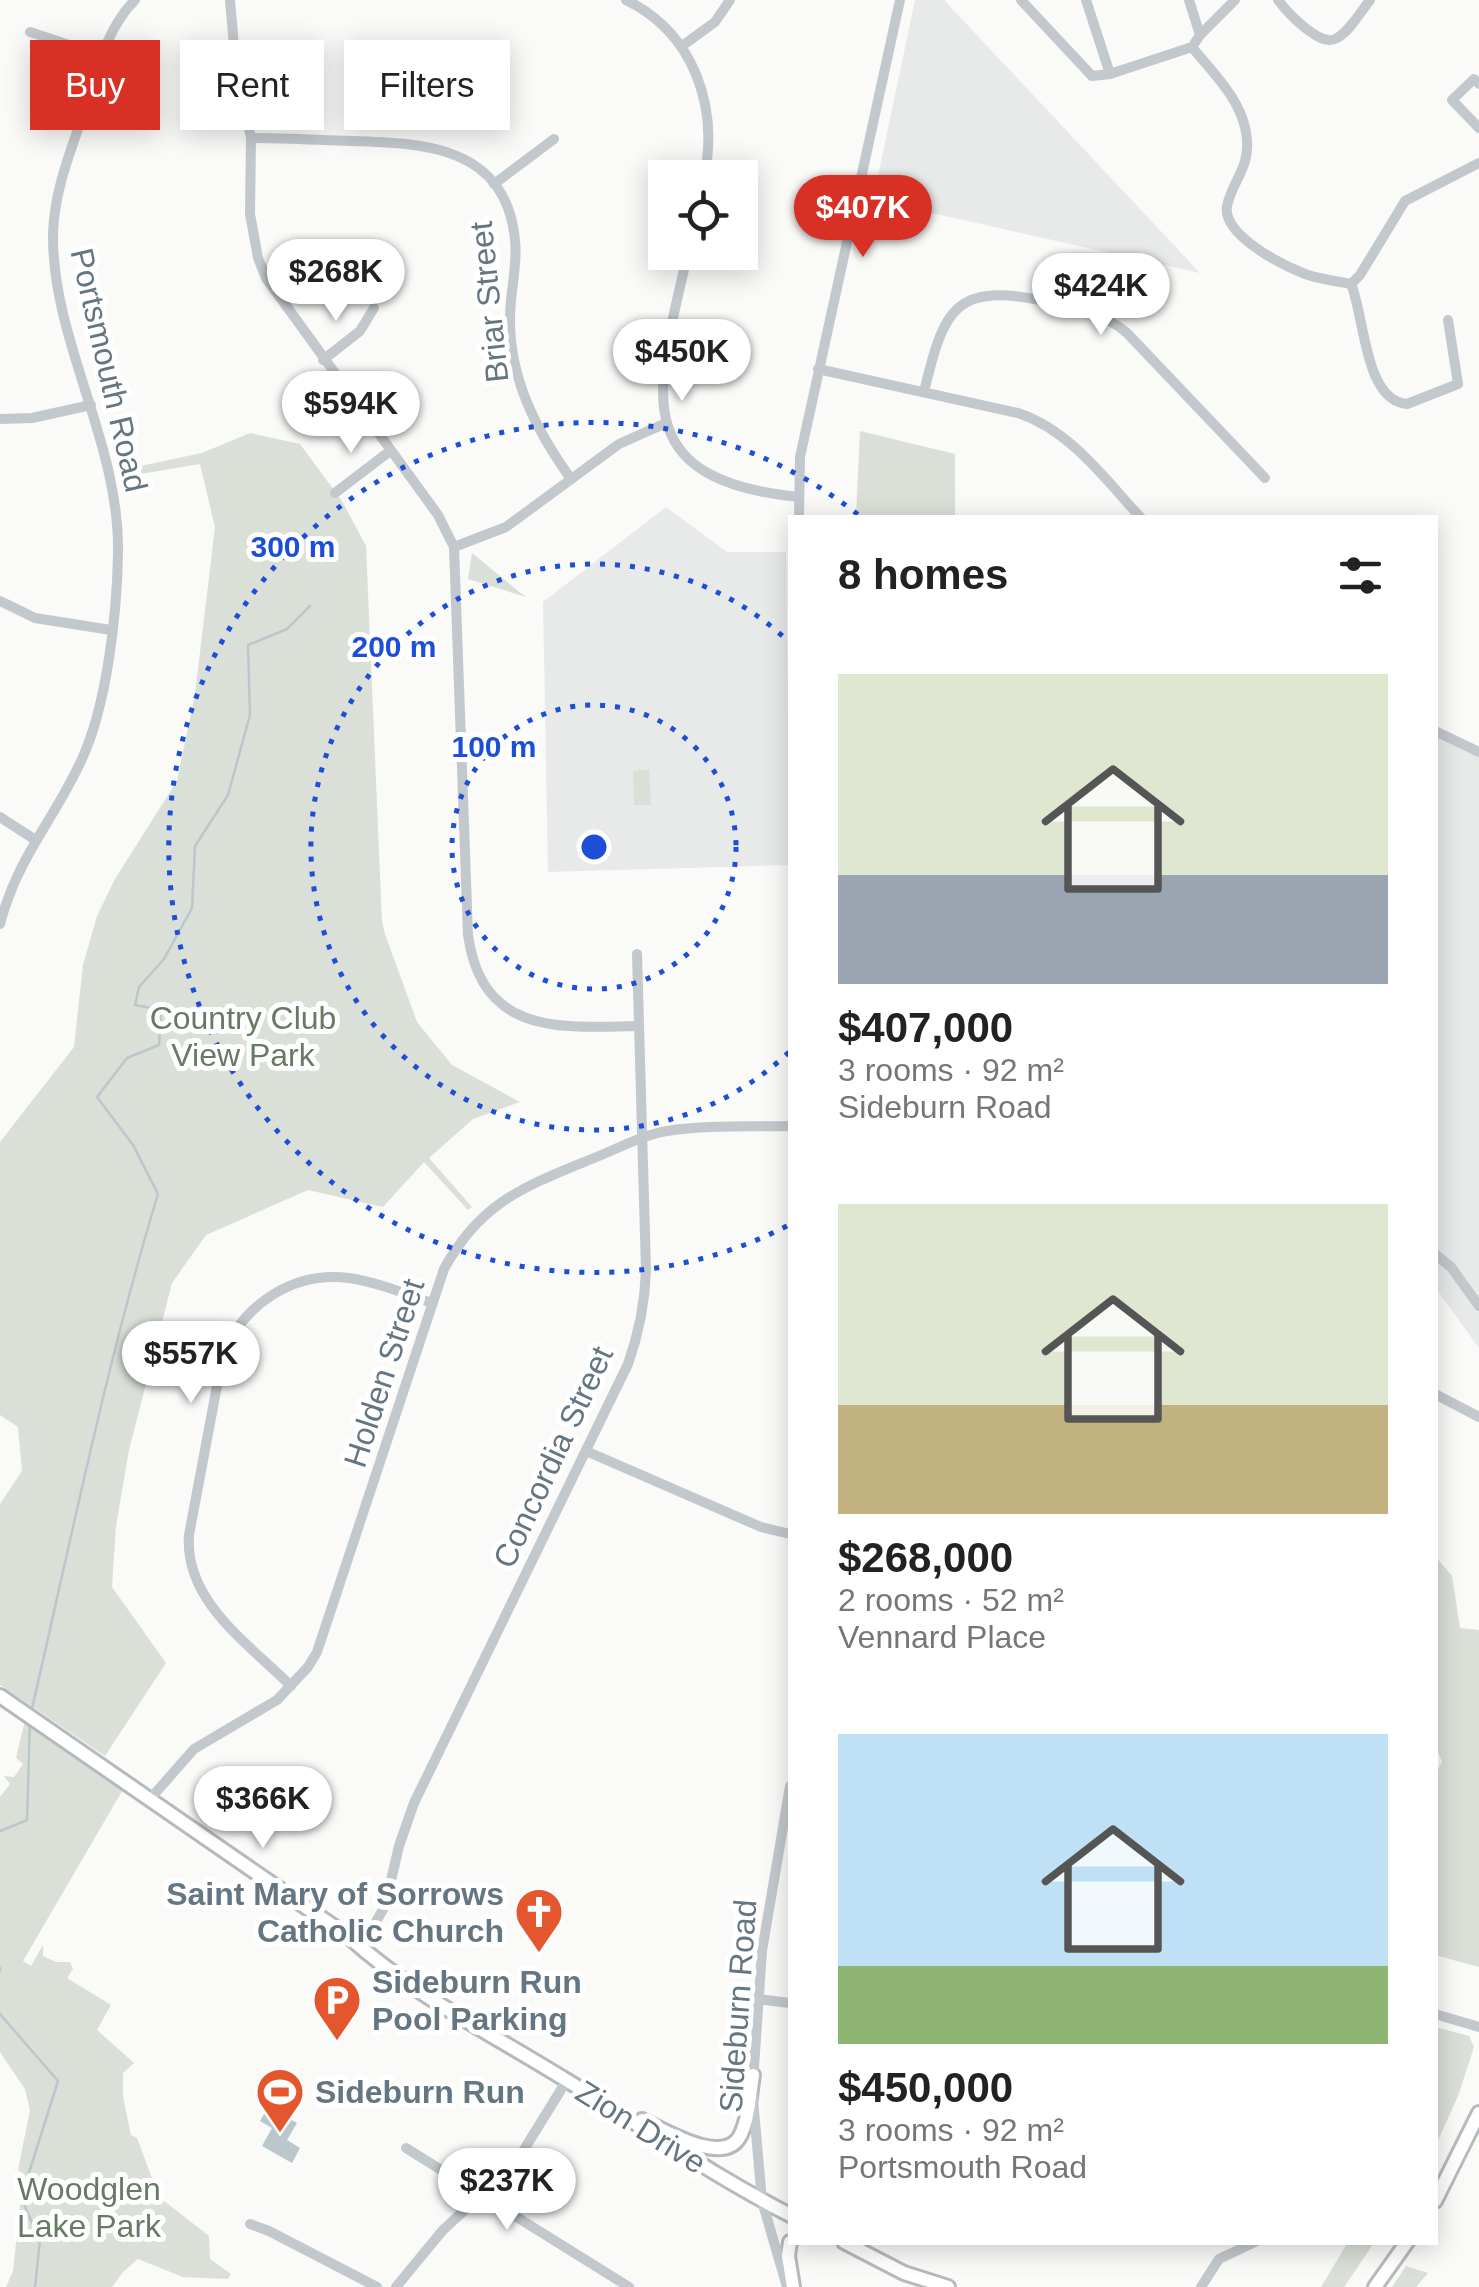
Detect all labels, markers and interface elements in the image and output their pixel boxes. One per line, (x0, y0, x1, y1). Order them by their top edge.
chip: Buy (30, 40, 160, 130)
chip: Rent (180, 40, 324, 130)
chip: Filters (344, 40, 510, 130)
map controls (648, 160, 758, 270)
button: locate (648, 160, 758, 270)
pin: $407K (793, 175, 933, 260)
text: $407K (816, 189, 910, 225)
street label: Briar Street (463, 220, 515, 384)
pin: $268K (266, 239, 406, 324)
street label: Portsmouth Road (63, 245, 155, 495)
text: $268K (289, 253, 383, 289)
pin: $424K (1031, 253, 1171, 338)
text: $424K (1054, 267, 1148, 303)
pin: $450K (612, 319, 752, 404)
text: $450K (635, 333, 729, 369)
pin: $594K (281, 371, 421, 456)
text: $594K (304, 385, 398, 421)
text: 300 m (250, 530, 336, 563)
icon: filters (1333, 548, 1388, 603)
text: 8 homes (838, 551, 1008, 598)
text: 200 m (351, 630, 437, 663)
text: 100 m (451, 730, 537, 763)
icon: home (1023, 739, 1203, 919)
centre of rings (576, 829, 612, 865)
park label: Country Club View Park (150, 1000, 336, 1073)
text: $407,000 (838, 1004, 1013, 1051)
text: 3 rooms · 92 m² (838, 1052, 1064, 1088)
text: Sideburn Road (838, 1089, 1051, 1125)
icon: home (1023, 1269, 1203, 1449)
street label: Holden Street (337, 1274, 431, 1472)
pin: $557K (121, 1321, 261, 1406)
text: $557K (144, 1335, 238, 1371)
street label: Concordia Street (486, 1340, 620, 1573)
text: $268,000 (838, 1534, 1013, 1581)
text: 2 rooms · 52 m² (838, 1582, 1064, 1618)
text: Vennard Place (838, 1619, 1046, 1655)
pin: $366K (193, 1766, 333, 1851)
text: $366K (216, 1780, 310, 1816)
icon: home (1023, 1799, 1203, 1979)
place label: Saint Mary of Sorrows Catholic Church (166, 1876, 504, 1949)
church icon: Saint Mary of Sorrows Catholic Church (513, 1886, 565, 1954)
street label: Sideburn Road (713, 1898, 763, 2114)
place label: Sideburn Run Pool Parking (372, 1964, 582, 2037)
parking icon: Sideburn Run Pool Parking (311, 1974, 363, 2042)
text: $450,000 (838, 2064, 1013, 2111)
sports icon: Sideburn Run (254, 2066, 306, 2134)
street label: Zion Drive (570, 2073, 712, 2181)
place label: Sideburn Run (315, 2074, 525, 2110)
text: 3 rooms · 92 m² (838, 2112, 1064, 2148)
pin: $237K (437, 2148, 577, 2233)
text: Portsmouth Road (838, 2149, 1087, 2185)
text: $237K (460, 2162, 554, 2198)
park label: Woodglen Lake Park (17, 2171, 162, 2244)

